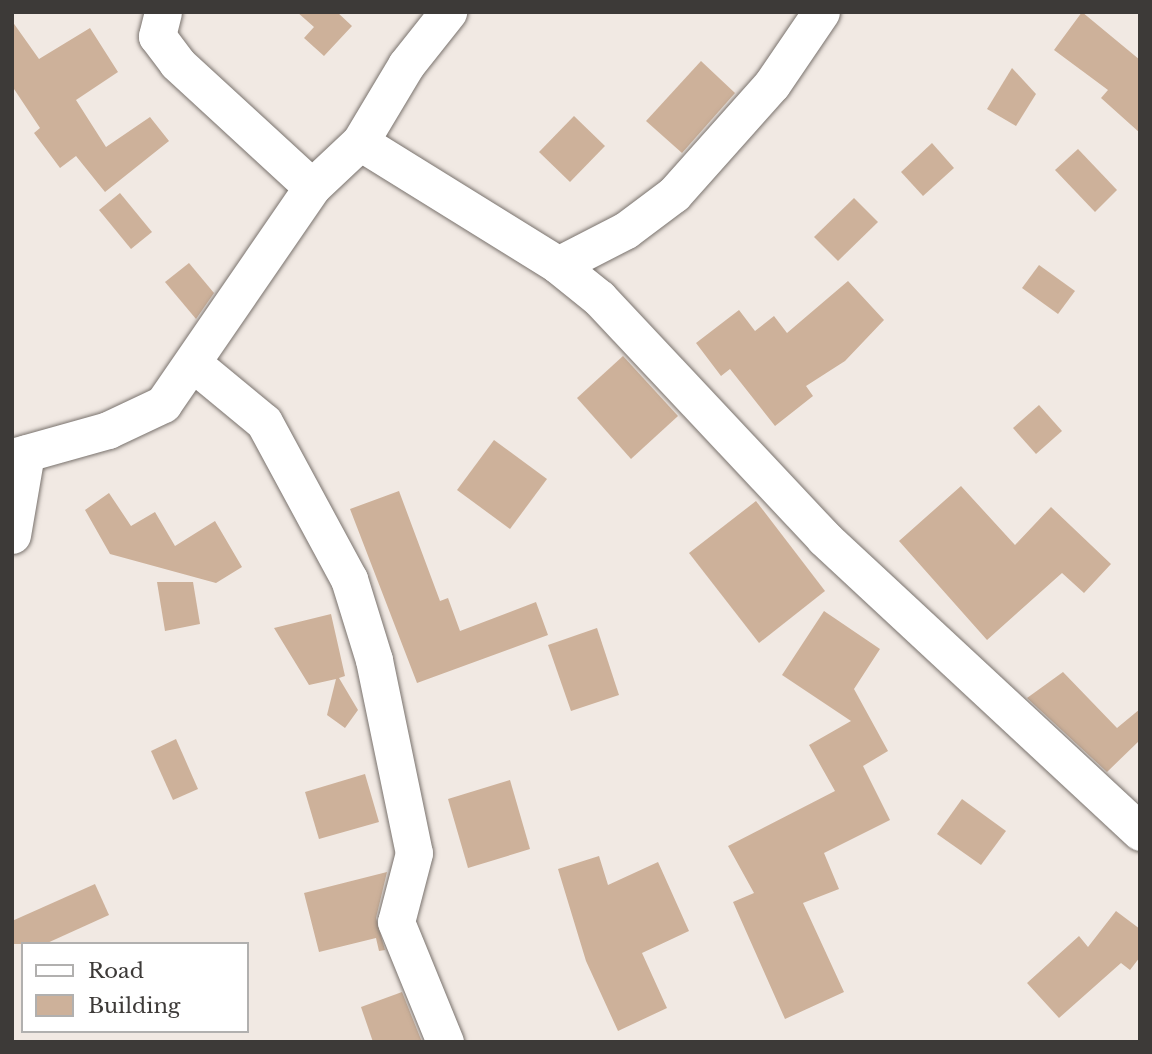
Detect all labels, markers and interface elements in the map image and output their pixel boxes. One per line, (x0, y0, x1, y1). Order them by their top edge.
legend (21, 942, 248, 1033)
text: Road (88, 958, 144, 984)
text: Building (88, 993, 180, 1019)

